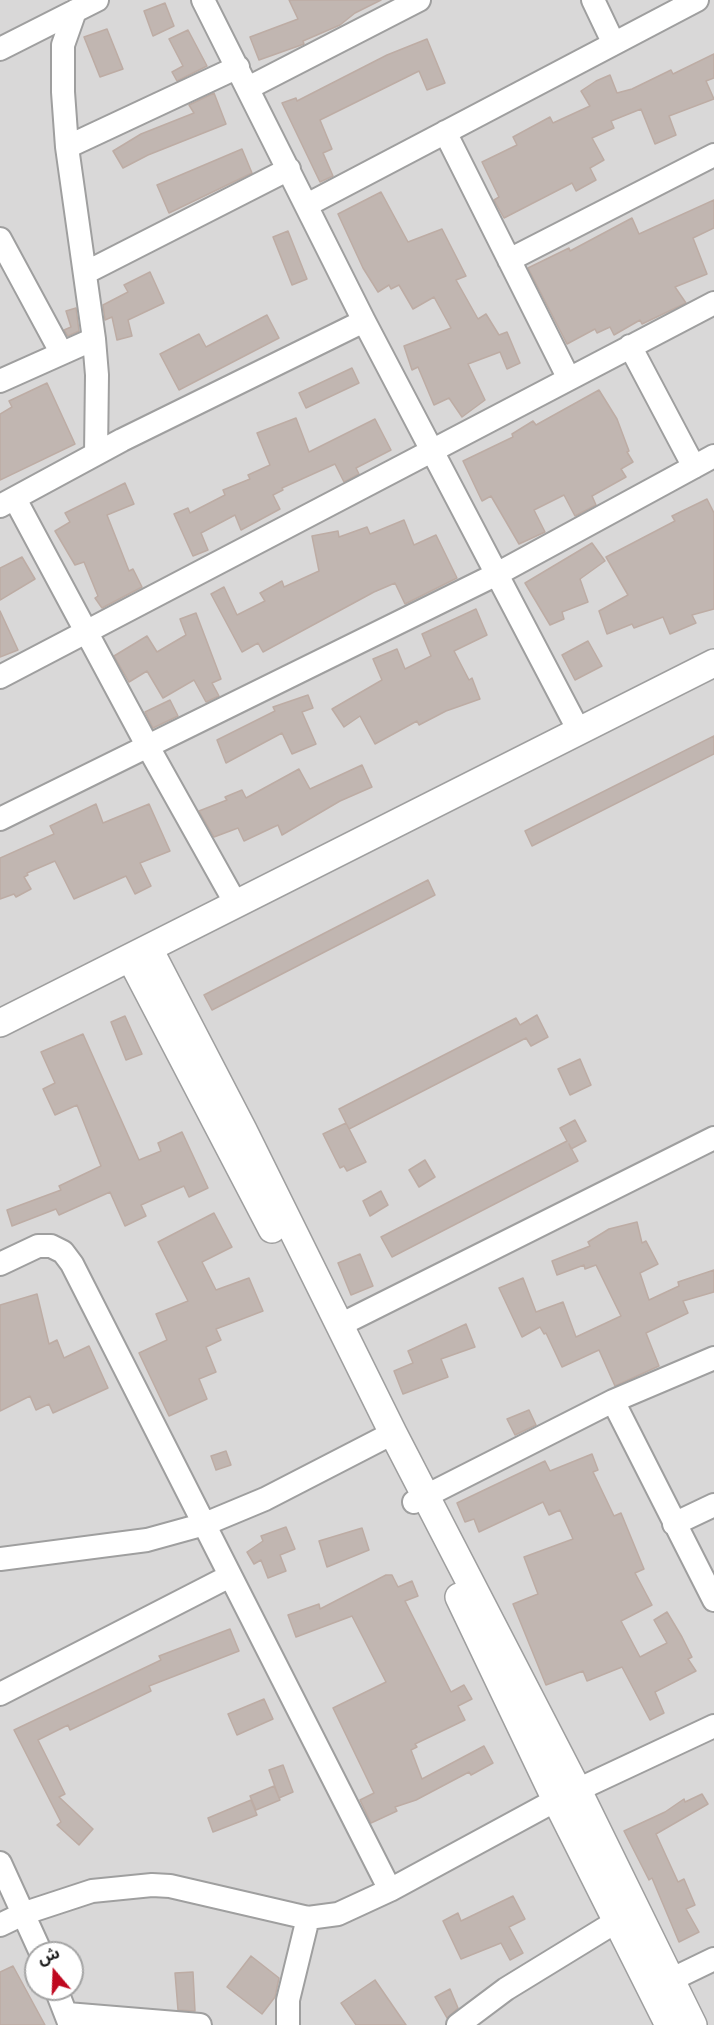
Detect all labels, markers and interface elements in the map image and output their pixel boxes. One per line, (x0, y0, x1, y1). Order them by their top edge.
north arrow (24, 1941, 84, 2001)
text: ش (35, 1943, 62, 1968)

